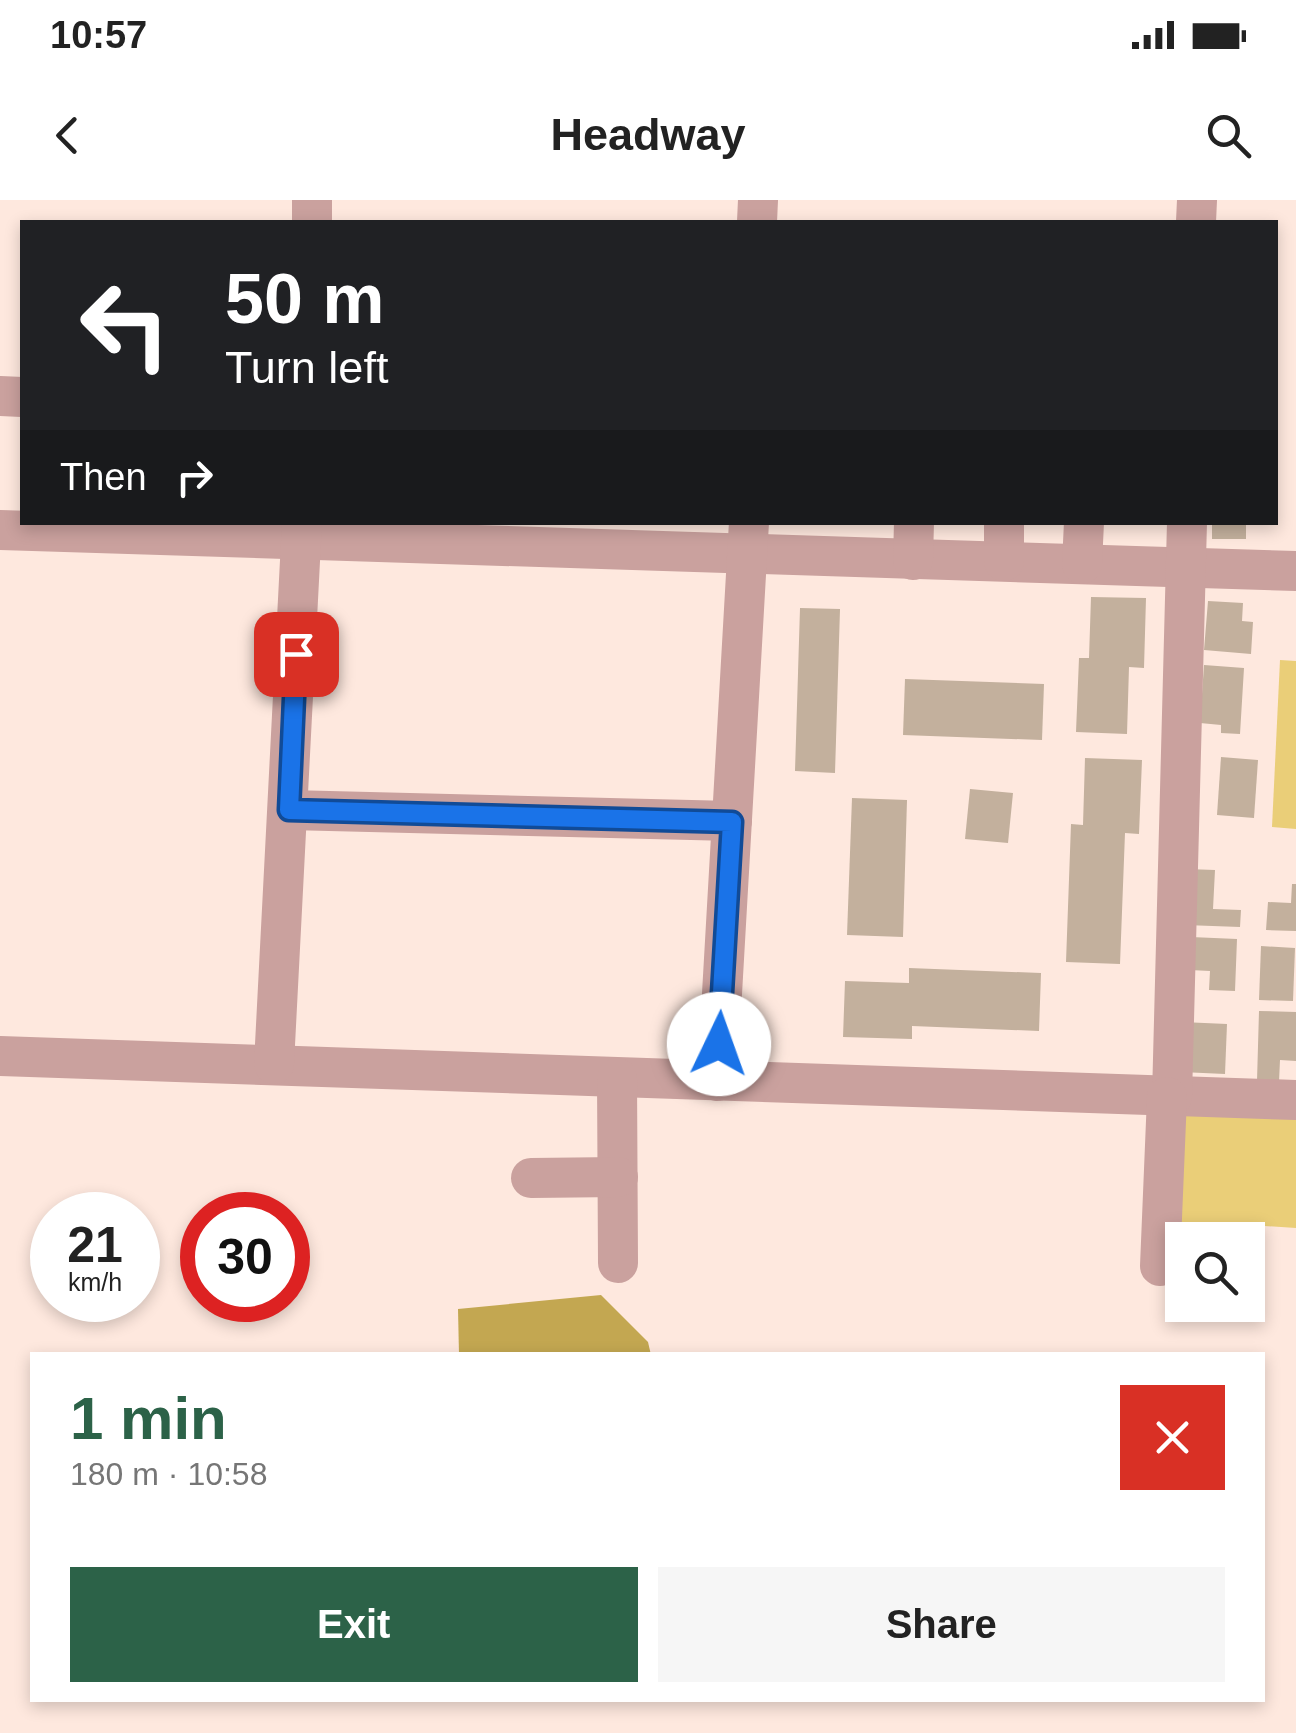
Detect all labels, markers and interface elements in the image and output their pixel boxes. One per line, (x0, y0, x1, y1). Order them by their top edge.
text: 10:57 (50, 14, 147, 56)
icon: back (40, 108, 95, 163)
icon: search (1201, 108, 1256, 163)
text: Headway (550, 109, 746, 160)
icon: left (60, 260, 190, 390)
text: 50 m (225, 260, 385, 338)
text: Turn left (225, 342, 388, 393)
icon: right (167, 450, 222, 505)
text: Then (60, 456, 147, 498)
pin (254, 612, 339, 697)
icon: arrive (269, 627, 324, 682)
position arrow (667, 992, 771, 1096)
speed limit sign: 30 (180, 1192, 310, 1322)
text: 21 (67, 1217, 123, 1273)
map controls (1165, 1222, 1265, 1322)
button: search (1165, 1222, 1265, 1322)
text: km/h (68, 1268, 122, 1296)
text: 1 min (70, 1385, 227, 1452)
button: close (1120, 1385, 1225, 1490)
text: 180 m · 10:58 (70, 1456, 267, 1492)
button: Exit (70, 1567, 638, 1682)
button: Share (658, 1567, 1225, 1682)

